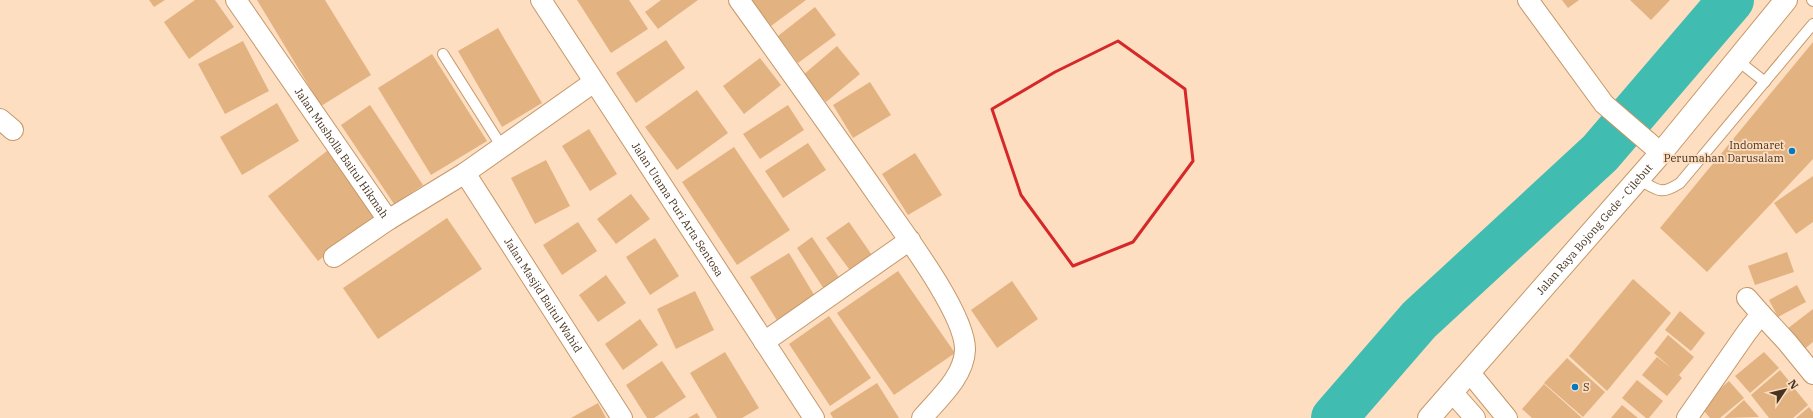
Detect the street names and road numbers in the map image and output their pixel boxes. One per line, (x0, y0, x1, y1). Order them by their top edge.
street label: Jalan Musholla Baitul Hikmah (292, 85, 392, 221)
street label: Jalan Utama Puri Arta Sentosa (629, 140, 727, 279)
street label: Jalan Raya Bojong Gede - Cilebut (1533, 161, 1655, 297)
street label: Jalan Masjid Baitul Wahid (501, 235, 585, 355)

